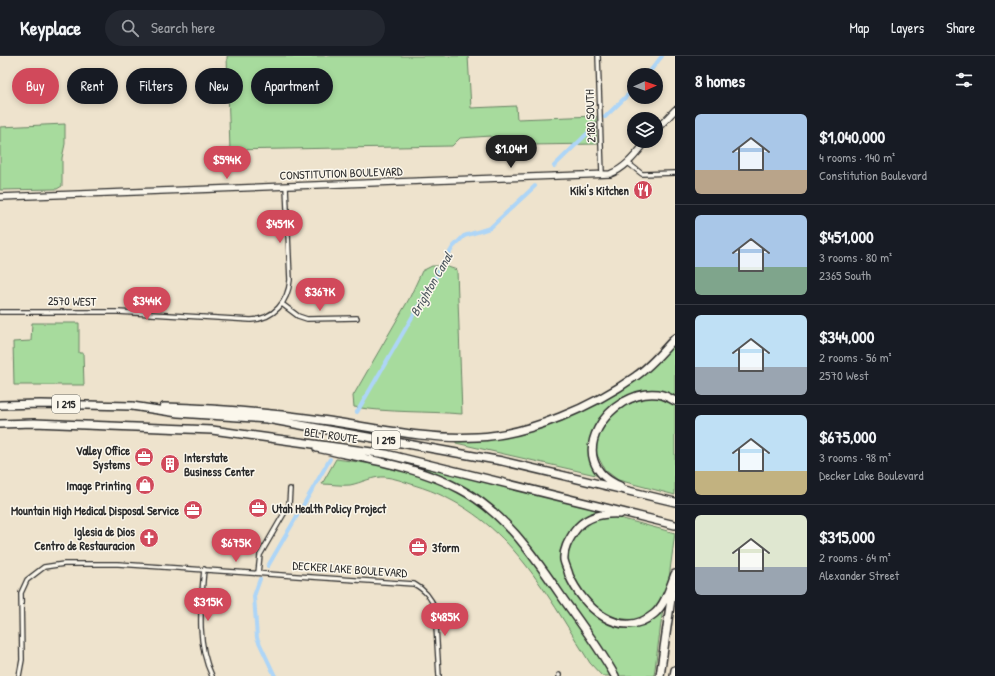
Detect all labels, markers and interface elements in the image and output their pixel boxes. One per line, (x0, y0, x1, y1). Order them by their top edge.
search box (105, 10, 385, 46)
text: Keyplace (20, 15, 81, 41)
icon: search (119, 17, 141, 39)
text: Search here (151, 17, 215, 38)
text: Map (849, 18, 869, 37)
text: Layers (891, 18, 924, 37)
text: Share (946, 18, 975, 37)
chip: Buy (12, 68, 59, 104)
chip: Rent (67, 68, 118, 104)
chip: Filters (126, 68, 187, 104)
chip: New (195, 68, 243, 104)
chip: Apartment (251, 68, 333, 104)
north arrow (627, 68, 663, 104)
map controls (627, 68, 663, 148)
text: 8 homes (695, 69, 745, 92)
icon: filters (953, 69, 975, 91)
street label: 2180 SOUTH (581, 89, 599, 143)
button: layers (627, 112, 663, 148)
text: $1,040,000 (819, 125, 885, 148)
icon: home (727, 130, 775, 178)
pin: $1.04M (478, 135, 544, 169)
text: $1.04M (495, 139, 527, 157)
pin: $594K (199, 146, 255, 180)
text: 4 rooms · 140 m² (819, 148, 895, 166)
text: $594K (213, 150, 241, 168)
street label: CONSTITUTION BOULEVARD (279, 162, 403, 184)
text: Constitution Boulevard (819, 166, 927, 184)
restaurant icon: Kiki's Kitchen (632, 179, 654, 201)
place label: Kiki's Kitchen (570, 182, 630, 199)
pin: $451K (252, 210, 308, 244)
text: $451K (266, 214, 294, 232)
text: $451,000 (819, 225, 874, 248)
icon: home (727, 231, 775, 279)
water label: Brighton Canal (405, 248, 458, 320)
text: 3 rooms · 80 m² (819, 248, 892, 266)
text: 2365 South (819, 266, 871, 284)
pin: $367K (292, 278, 348, 312)
text: $367K (305, 282, 335, 300)
pin: $344K (119, 287, 175, 321)
text: $344K (133, 291, 161, 309)
street label: 2570 WEST (48, 292, 97, 310)
text: $344,000 (819, 325, 874, 348)
icon: home (727, 331, 775, 379)
text: 2 rooms · 56 m² (819, 348, 892, 366)
text: 2570 West (819, 366, 869, 384)
road number: I 215 (52, 395, 80, 413)
street label: BELT ROUTE (303, 423, 360, 447)
text: $675,000 (819, 425, 876, 448)
road number: I 215 (372, 431, 400, 449)
icon: home (727, 431, 775, 479)
place label: Valley Office Systems (76, 442, 130, 474)
office icon: Valley Office Systems (133, 446, 155, 468)
text: 3 rooms · 98 m² (819, 448, 891, 466)
place label: Interstate Business Center (184, 449, 255, 480)
building icon: Interstate Business Center (159, 453, 181, 475)
text: Decker Lake Boulevard (819, 466, 923, 484)
shop icon: Image Printing (134, 474, 156, 496)
place label: Image Printing (66, 477, 132, 495)
office icon: Utah Health Policy Project (247, 497, 269, 519)
office icon: Mountain High Medical Disposal Service (182, 499, 204, 521)
place label: Utah Health Policy Project (272, 500, 387, 518)
place label: Mountain High Medical Disposal Service (11, 502, 179, 520)
place label: Iglesia de Dios Centro de Restauracion (34, 523, 136, 554)
text: $315,000 (819, 525, 875, 548)
church icon: Iglesia de Dios Centro de Restauracion (138, 527, 160, 549)
pin: $675K (208, 529, 264, 563)
icon: home (727, 531, 775, 579)
text: $675K (221, 533, 251, 551)
office icon: 3form (407, 536, 429, 558)
place label: 3form (432, 539, 459, 556)
text: 2 rooms · 64 m² (819, 548, 891, 566)
street label: DECKER LAKE BOULEVARD (292, 557, 408, 582)
text: Alexander Street (819, 566, 899, 584)
pin: $315K (180, 588, 236, 622)
text: $315K (193, 592, 223, 610)
pin: $485K (417, 603, 473, 637)
text: $485K (430, 607, 460, 625)

